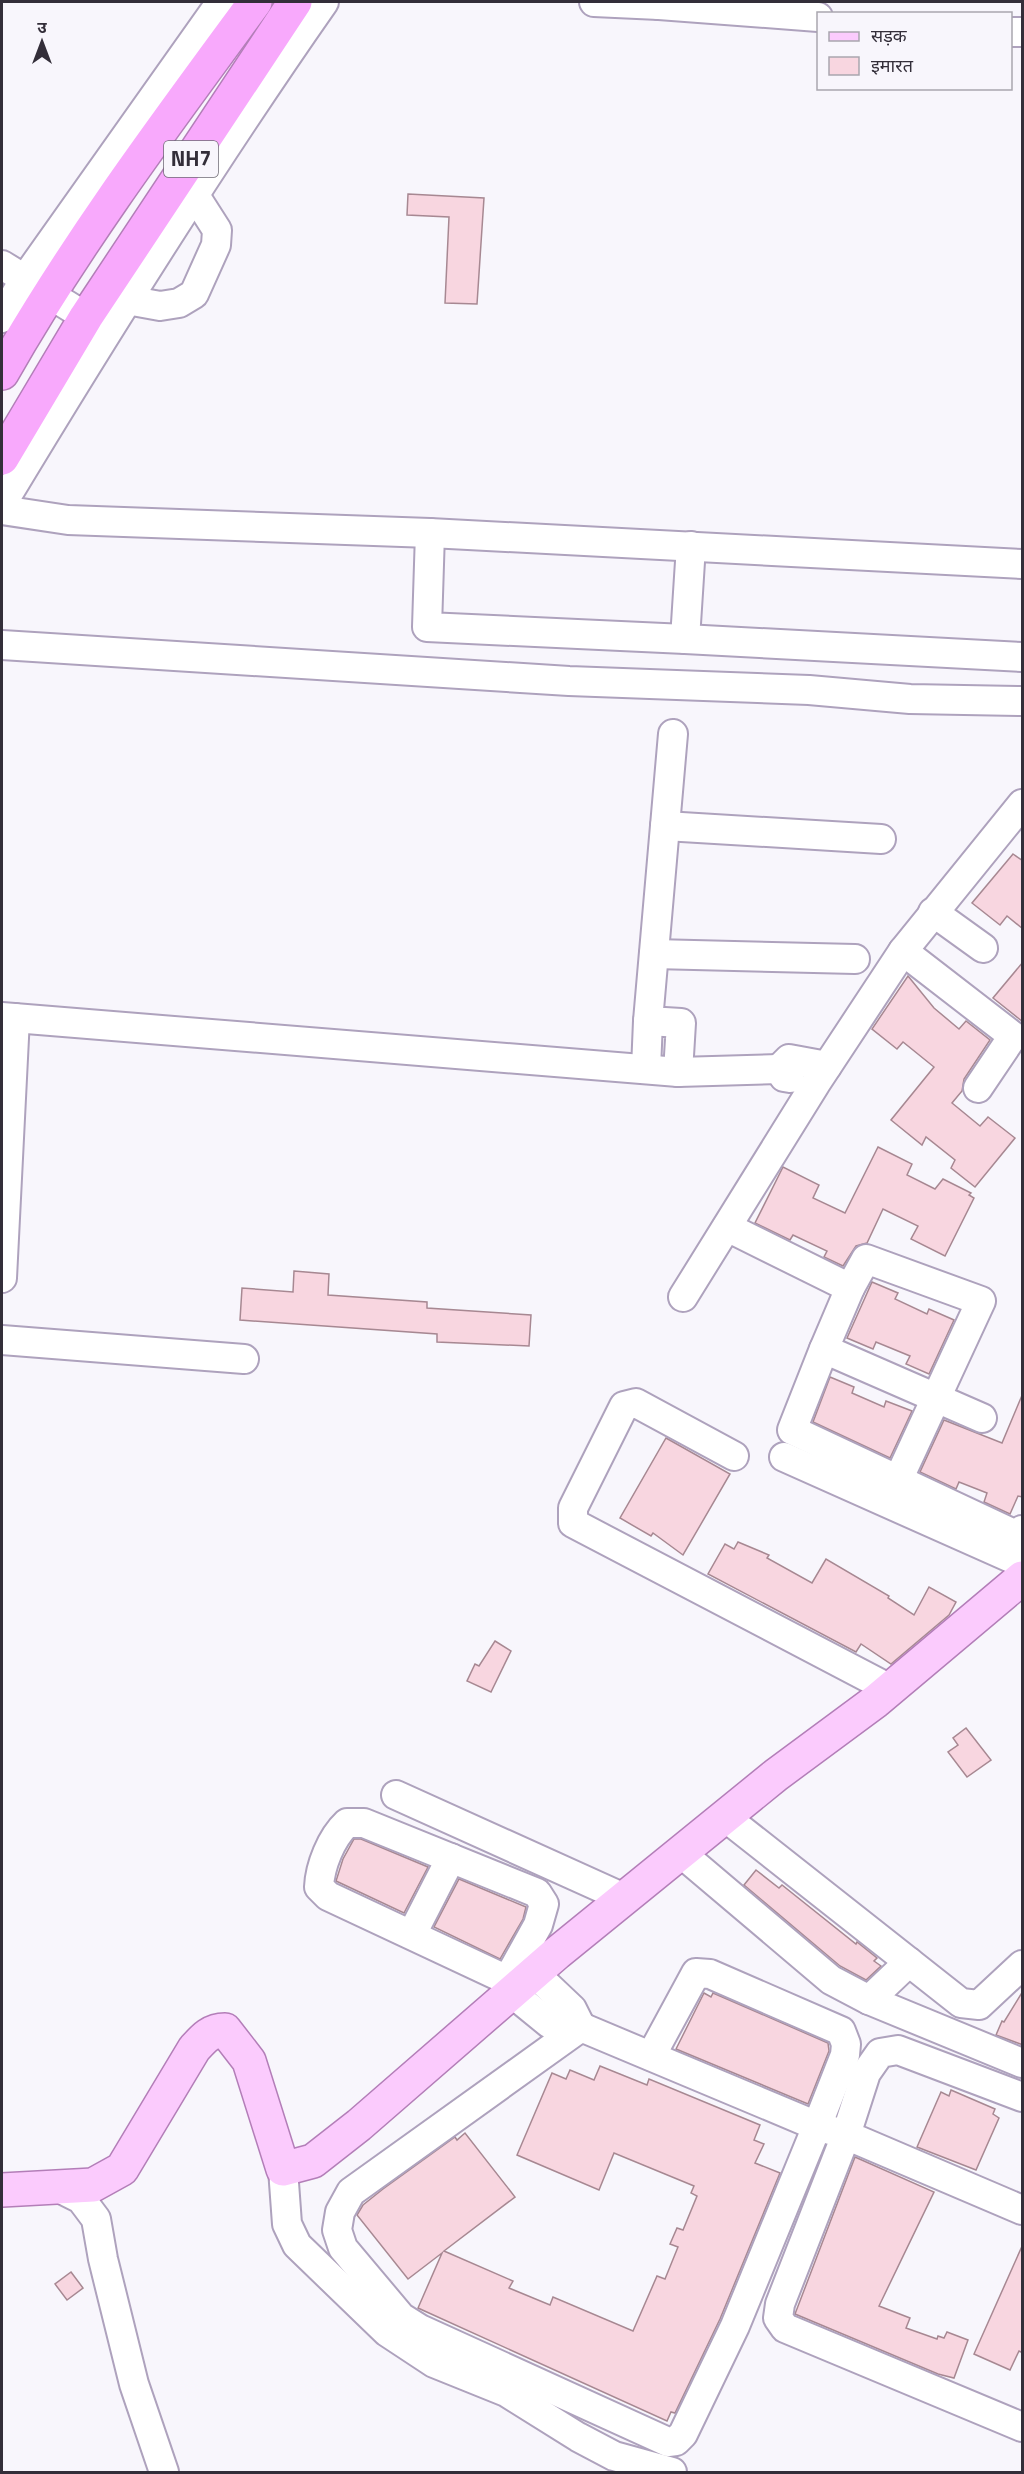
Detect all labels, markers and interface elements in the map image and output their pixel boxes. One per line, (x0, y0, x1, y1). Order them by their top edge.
north arrow (12, 12, 72, 72)
legend (817, 12, 1012, 90)
text: उ (37, 15, 47, 39)
text: सड़क (871, 22, 908, 49)
text: इमारत (871, 52, 914, 79)
road number: NH7 (164, 141, 218, 177)

